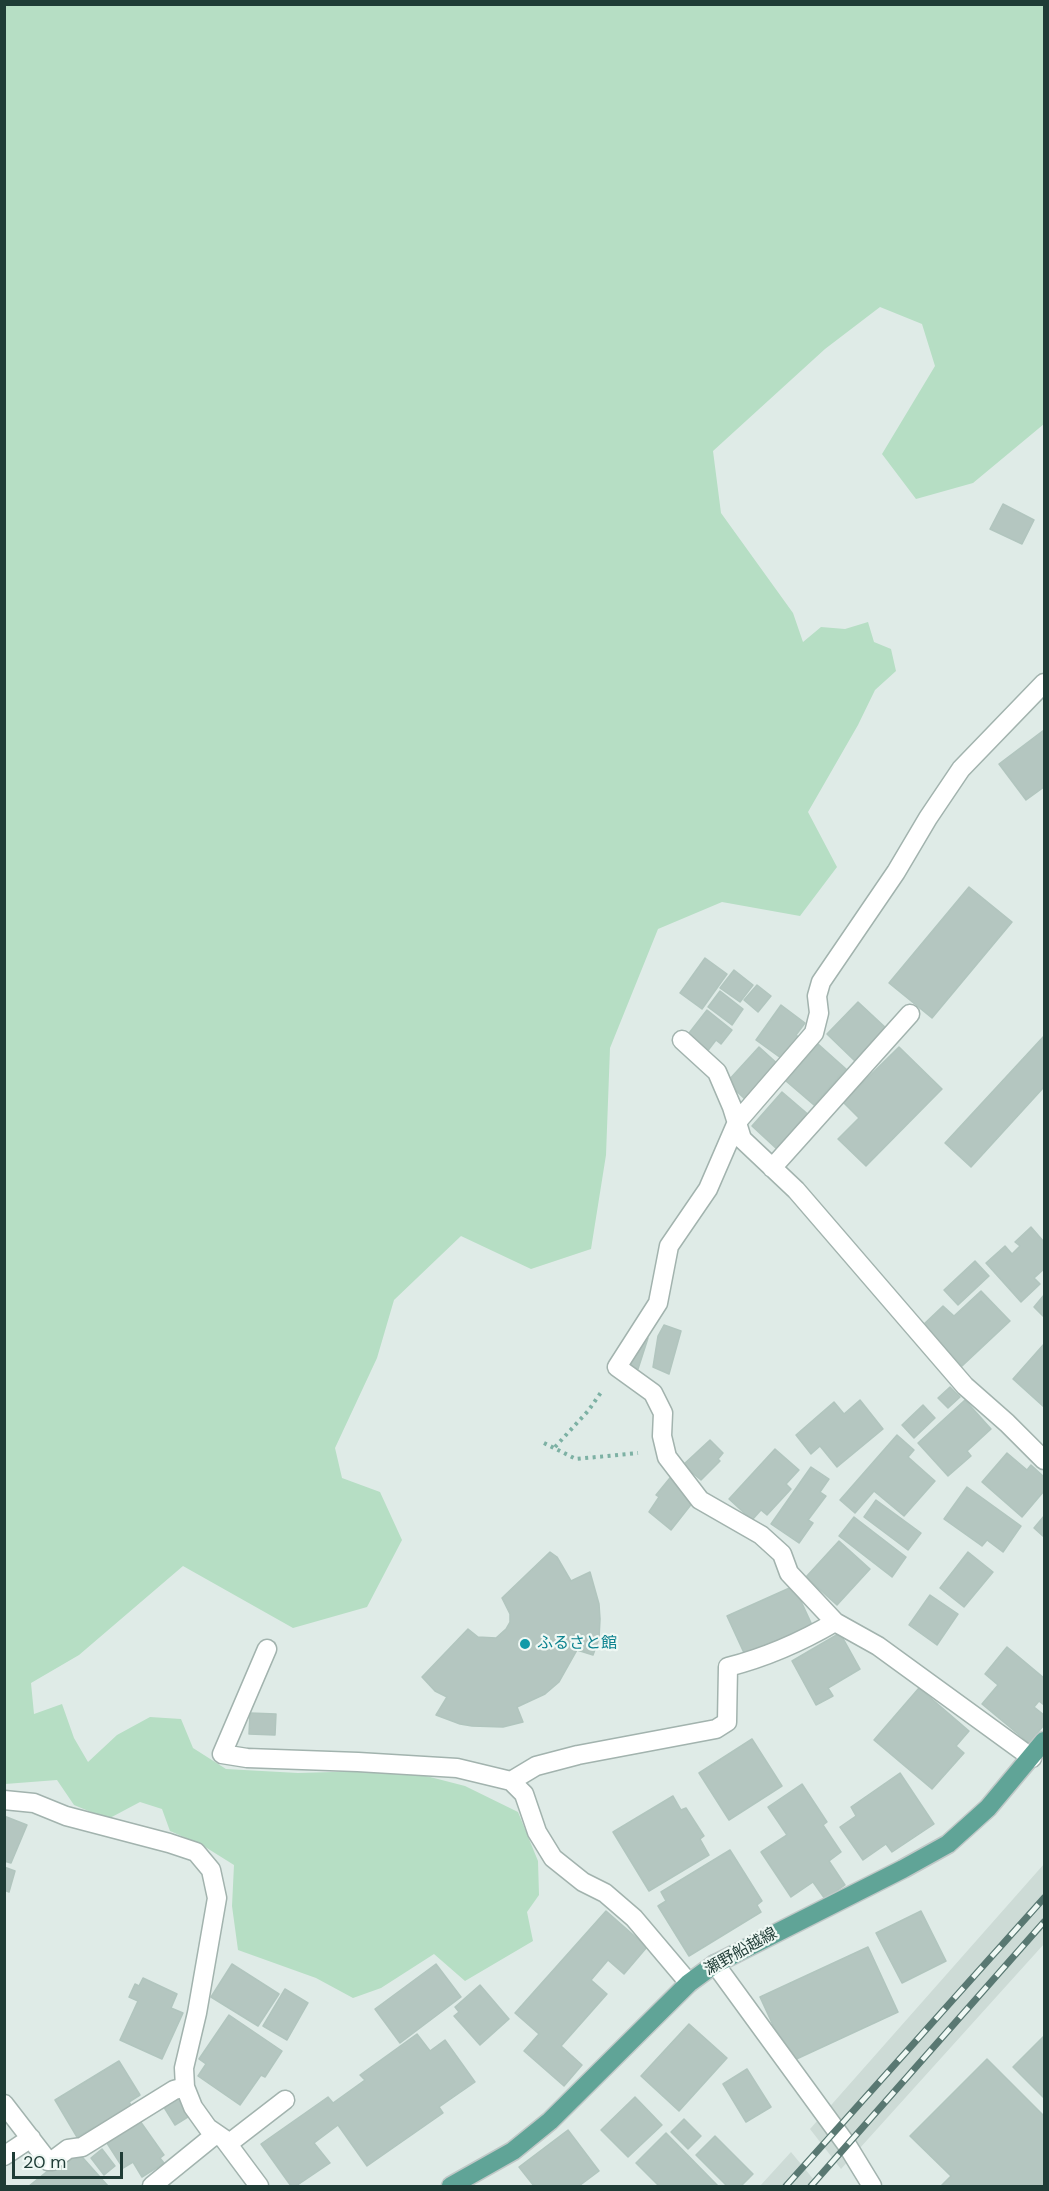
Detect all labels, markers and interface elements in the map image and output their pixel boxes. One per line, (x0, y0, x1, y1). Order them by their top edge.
place label: ふるさと館 (537, 1634, 617, 1654)
marker: ふるさと館 (518, 1637, 532, 1651)
street label: 瀬野船越線 (701, 1924, 781, 1980)
scale bar (15, 2140, 126, 2178)
text: 20 m (23, 2150, 66, 2174)

